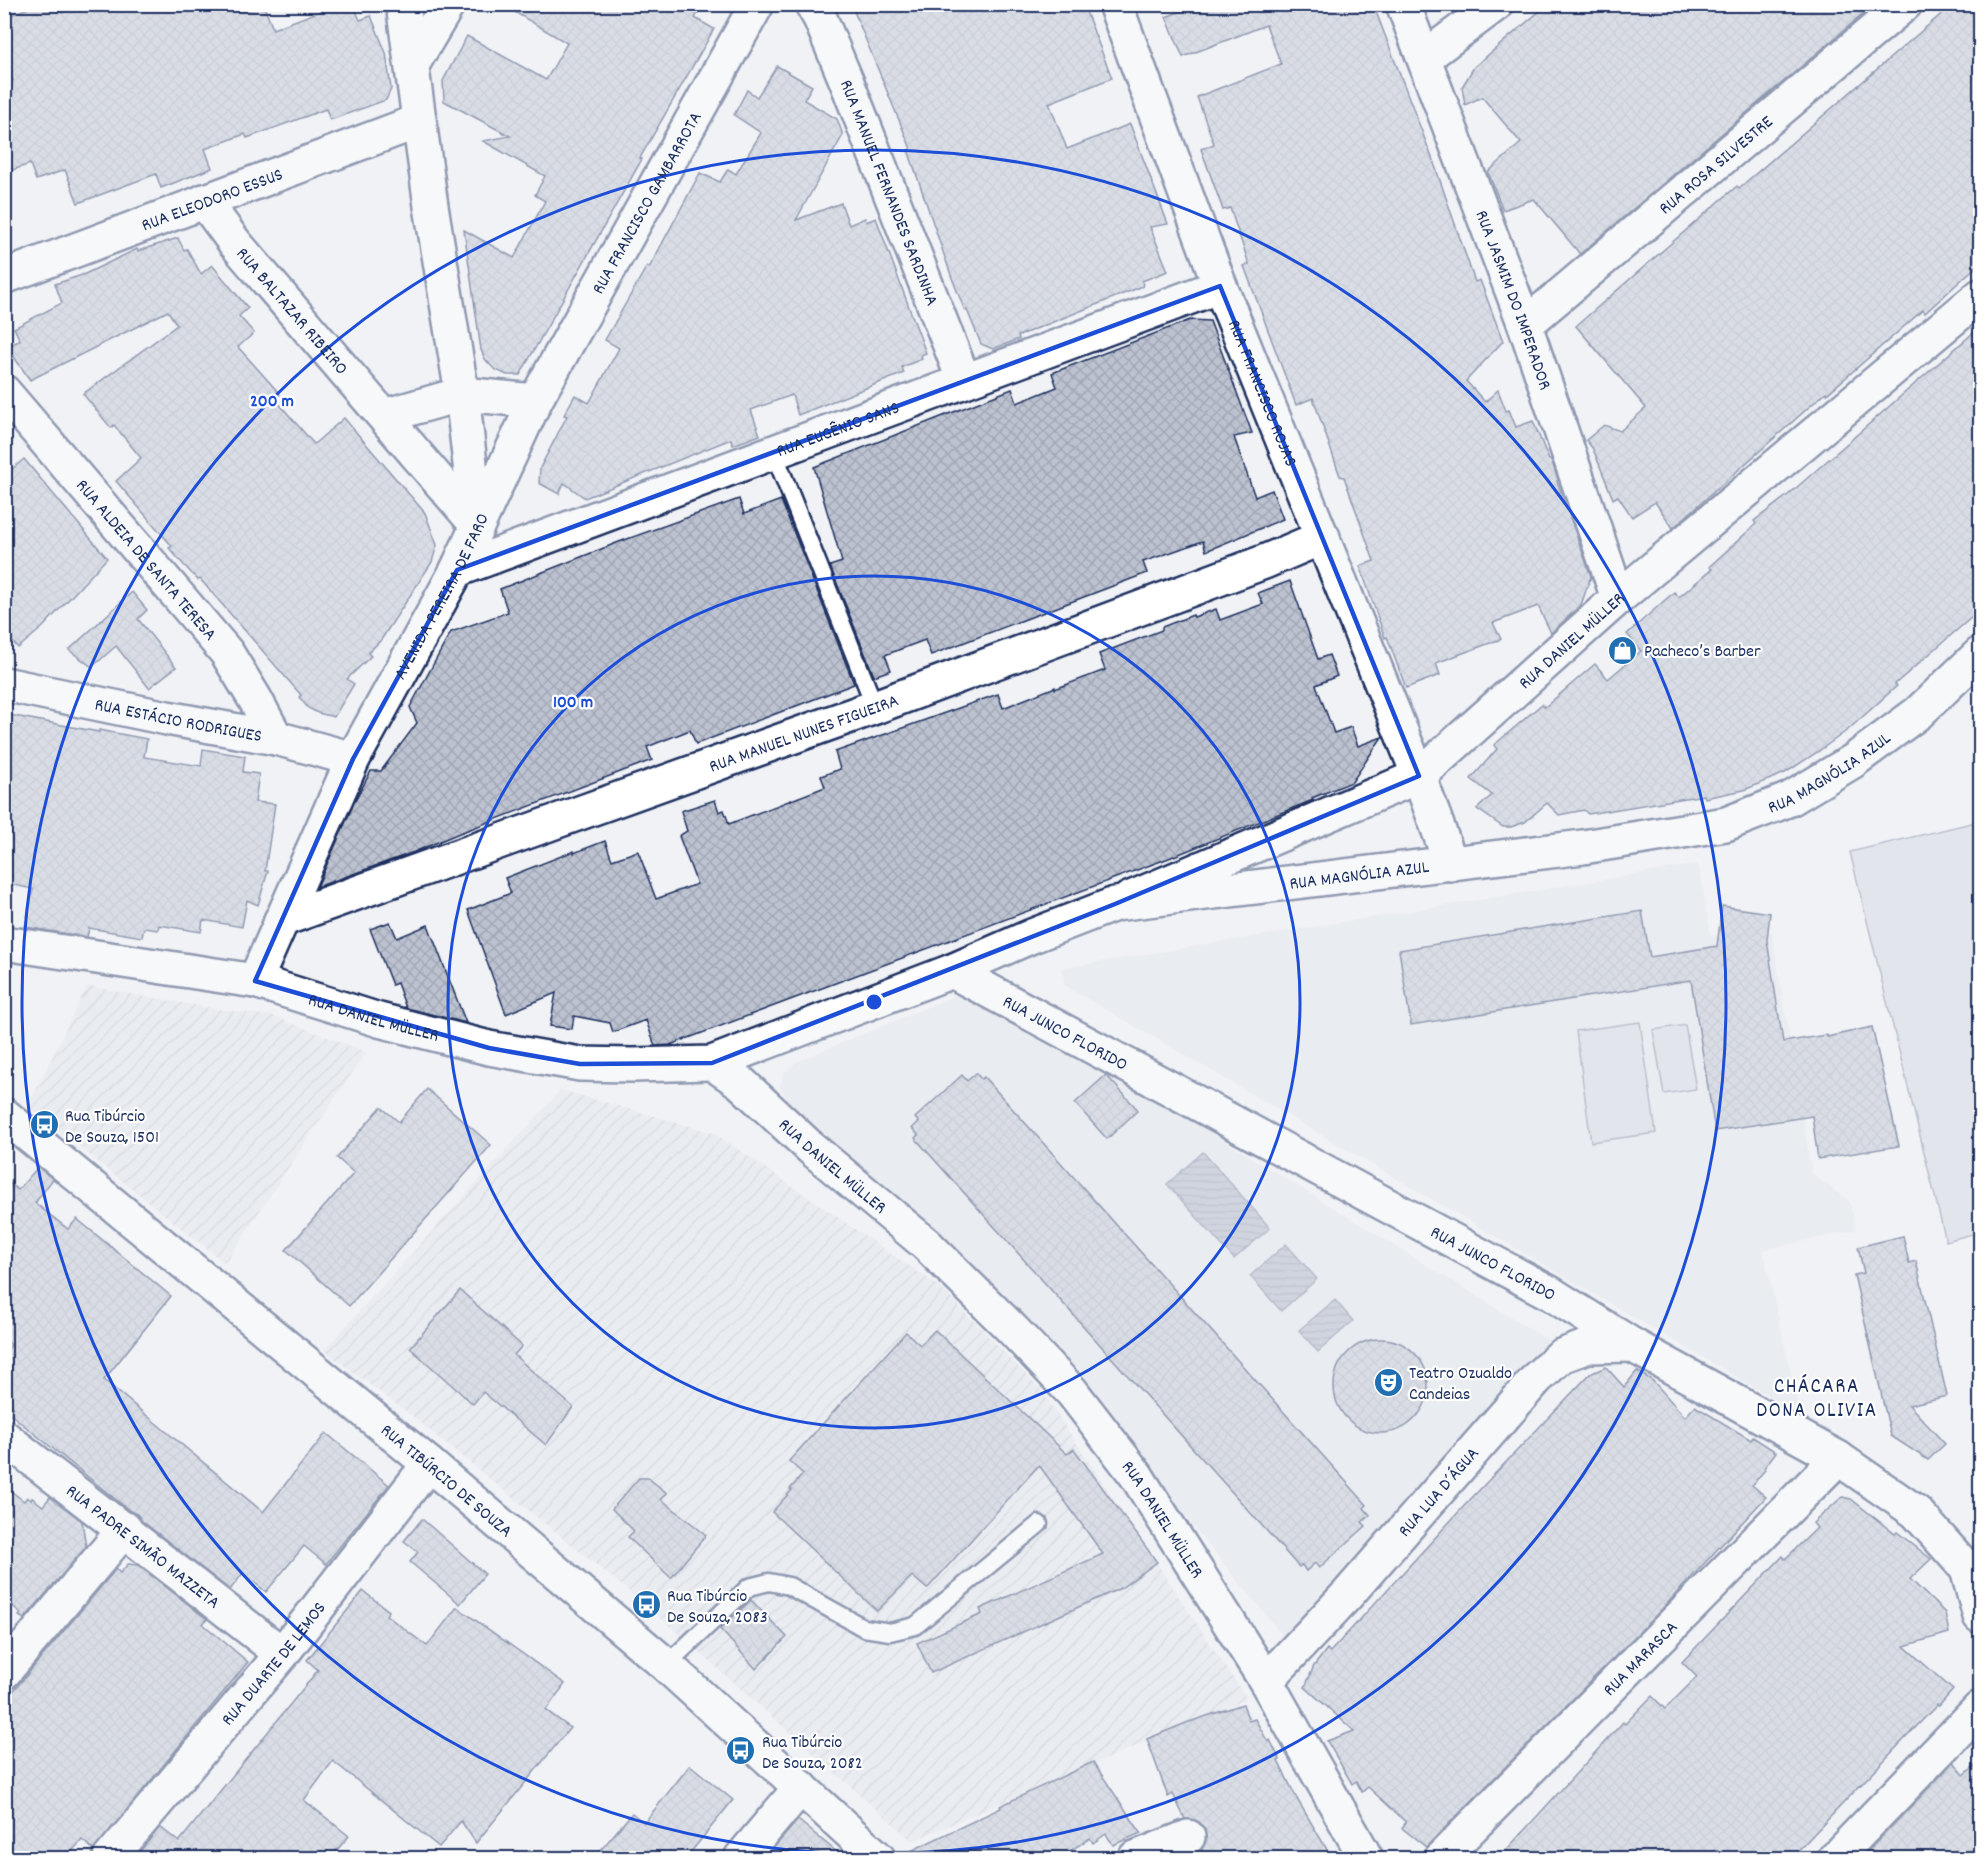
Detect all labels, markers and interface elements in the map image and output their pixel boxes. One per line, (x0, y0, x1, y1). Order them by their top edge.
street label: RUA MANUEL FERNANDES SARDINHA (832, 76, 943, 310)
street label: RUA FRANCISCO GAMBARROTA (587, 108, 709, 300)
street label: RUA ROSA SILVESTRE (1654, 111, 1779, 222)
street label: RUA ELEODORO ESSUS (138, 163, 287, 239)
street label: RUA JASMIM DO IMPERADOR (1468, 207, 1556, 394)
street label: RUA BALTAZAR RIBEIRO (229, 243, 353, 381)
street label: RUA FRANCISCO ROJAS (1220, 316, 1302, 471)
text: 200 m (250, 390, 294, 415)
street label: RUA EUGÊNIO SANS (773, 396, 903, 465)
street label: RUA ALDEIA DE SANTA TERESA (69, 475, 221, 647)
street label: AVENIDA PEREIRA DE FARO (389, 510, 497, 685)
street label: RUA DANIEL MÜLLER (1514, 587, 1631, 696)
shop icon: Pacheco’s Barber (1607, 634, 1639, 666)
place label: Pacheco’s Barber (1644, 640, 1761, 665)
street label: RUA MANUEL NUNES FIGUEIRA (706, 689, 903, 780)
text: 100 m (553, 691, 593, 716)
street label: RUA ESTÁCIO RODRIGUES (92, 693, 264, 750)
street label: RUA MAGNÓLIA AZUL (1765, 727, 1897, 821)
street label: RUA MAGNÓLIA AZUL (1288, 856, 1431, 898)
street label: RUA DANIEL MÜLLER (304, 988, 441, 1050)
street label: RUA JUNCO FLORIDO (997, 990, 1131, 1078)
centre of rings (864, 992, 884, 1012)
place label: Rua Tibúrcio De Souza, 1501 (65, 1105, 159, 1151)
bus stop icon: Rua Tibúrcio De Souza, 1501 (28, 1109, 60, 1141)
street label: RUA DANIEL MÜLLER (772, 1114, 891, 1221)
street label: RUA JUNCO FLORIDO (1425, 1221, 1560, 1308)
place label: Teatro Ozualdo Candeias (1409, 1362, 1512, 1408)
theatre icon: Teatro Ozualdo Candeias (1372, 1366, 1404, 1398)
district label: CHÁCARA DONA OLIVIA (1756, 1373, 1878, 1427)
street label: RUA TIBÚRCIO DE SOUZA (374, 1419, 517, 1544)
street label: RUA LUA D´ÁGUA (1393, 1442, 1486, 1543)
street label: RUA DANIEL MÜLLER (1114, 1456, 1208, 1584)
street label: RUA PADRE SIMÃO MAZZETA (60, 1480, 224, 1616)
place label: Rua Tibúrcio De Souza, 2083 (667, 1585, 768, 1631)
bus stop icon: Rua Tibúrcio De Souza, 2083 (630, 1589, 662, 1621)
street label: RUA DUARTE DE LEMOS (217, 1597, 333, 1732)
street label: RUA MARASCA (1598, 1616, 1685, 1703)
place label: Rua Tibúrcio De Souza, 2082 (762, 1731, 863, 1777)
bus stop icon: Rua Tibúrcio De Souza, 2082 (725, 1735, 757, 1767)

